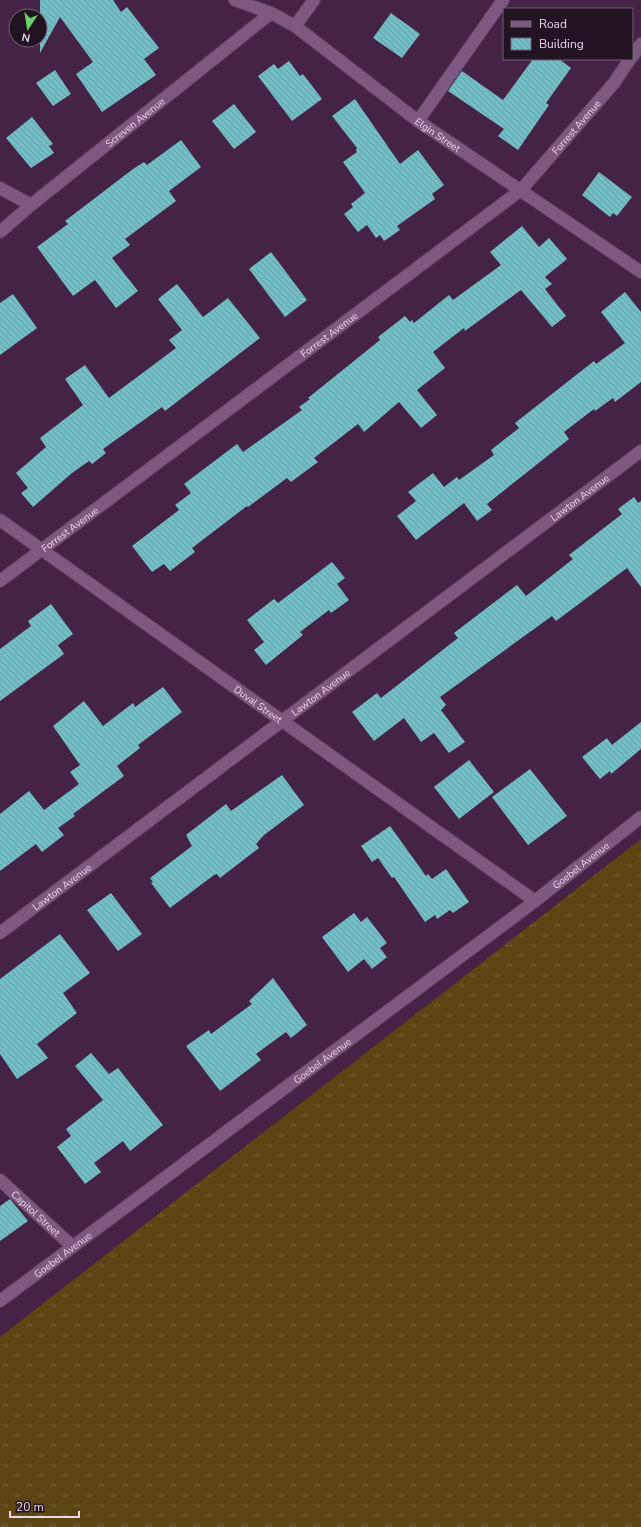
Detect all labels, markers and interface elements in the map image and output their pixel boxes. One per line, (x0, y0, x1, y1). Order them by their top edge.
north arrow (8, 8, 48, 48)
legend (503, 8, 633, 60)
text: Road (539, 16, 567, 32)
text: N (20, 29, 32, 45)
text: Building (539, 36, 584, 52)
street label: Screven Avenue (103, 95, 168, 151)
street label: Forrest Avenue (549, 97, 604, 158)
street label: Elgin Street (412, 115, 463, 156)
street label: Forrest Avenue (298, 309, 361, 361)
street label: Lawton Avenue (548, 471, 612, 525)
street label: Forrest Avenue (39, 504, 102, 556)
street label: Lawton Avenue (289, 666, 354, 720)
street label: Duval Street (231, 683, 285, 727)
street label: Goebel Avenue (550, 839, 612, 893)
street label: Lawton Avenue (30, 861, 95, 914)
street label: Goebel Avenue (291, 1035, 354, 1087)
street label: Capitol Street (8, 1188, 63, 1240)
street label: Goebel Avenue (31, 1229, 95, 1281)
scale bar (10, 1493, 79, 1519)
text: 20 m (16, 1499, 44, 1515)

